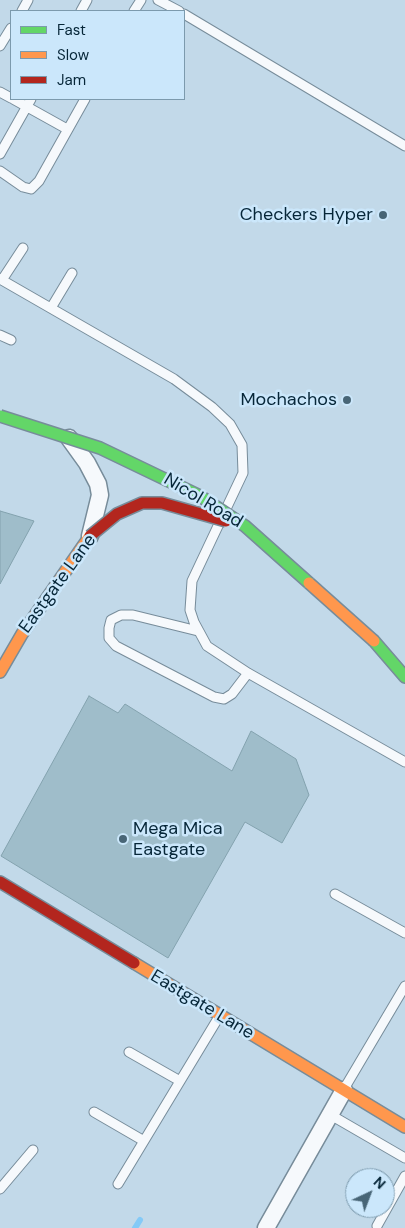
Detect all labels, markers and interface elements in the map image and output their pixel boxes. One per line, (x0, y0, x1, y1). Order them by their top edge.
legend (10, 10, 185, 100)
text: Fast (57, 20, 86, 40)
text: Slow (57, 45, 89, 65)
text: Jam (57, 70, 86, 90)
place label: Checkers Hyper (240, 204, 373, 226)
marker: Checkers Hyper (377, 209, 389, 221)
place label: Mochachos (240, 389, 337, 411)
marker: Mochachos (341, 394, 353, 406)
street label: Nicol Road (160, 469, 246, 533)
street label: Eastgate Lane (15, 530, 101, 638)
place label: Mega Mica Eastgate (133, 818, 222, 861)
marker: Mega Mica Eastgate (117, 833, 129, 845)
street label: Eastgate Lane (146, 966, 258, 1044)
north arrow (345, 1168, 395, 1218)
text: N (370, 1173, 389, 1193)

